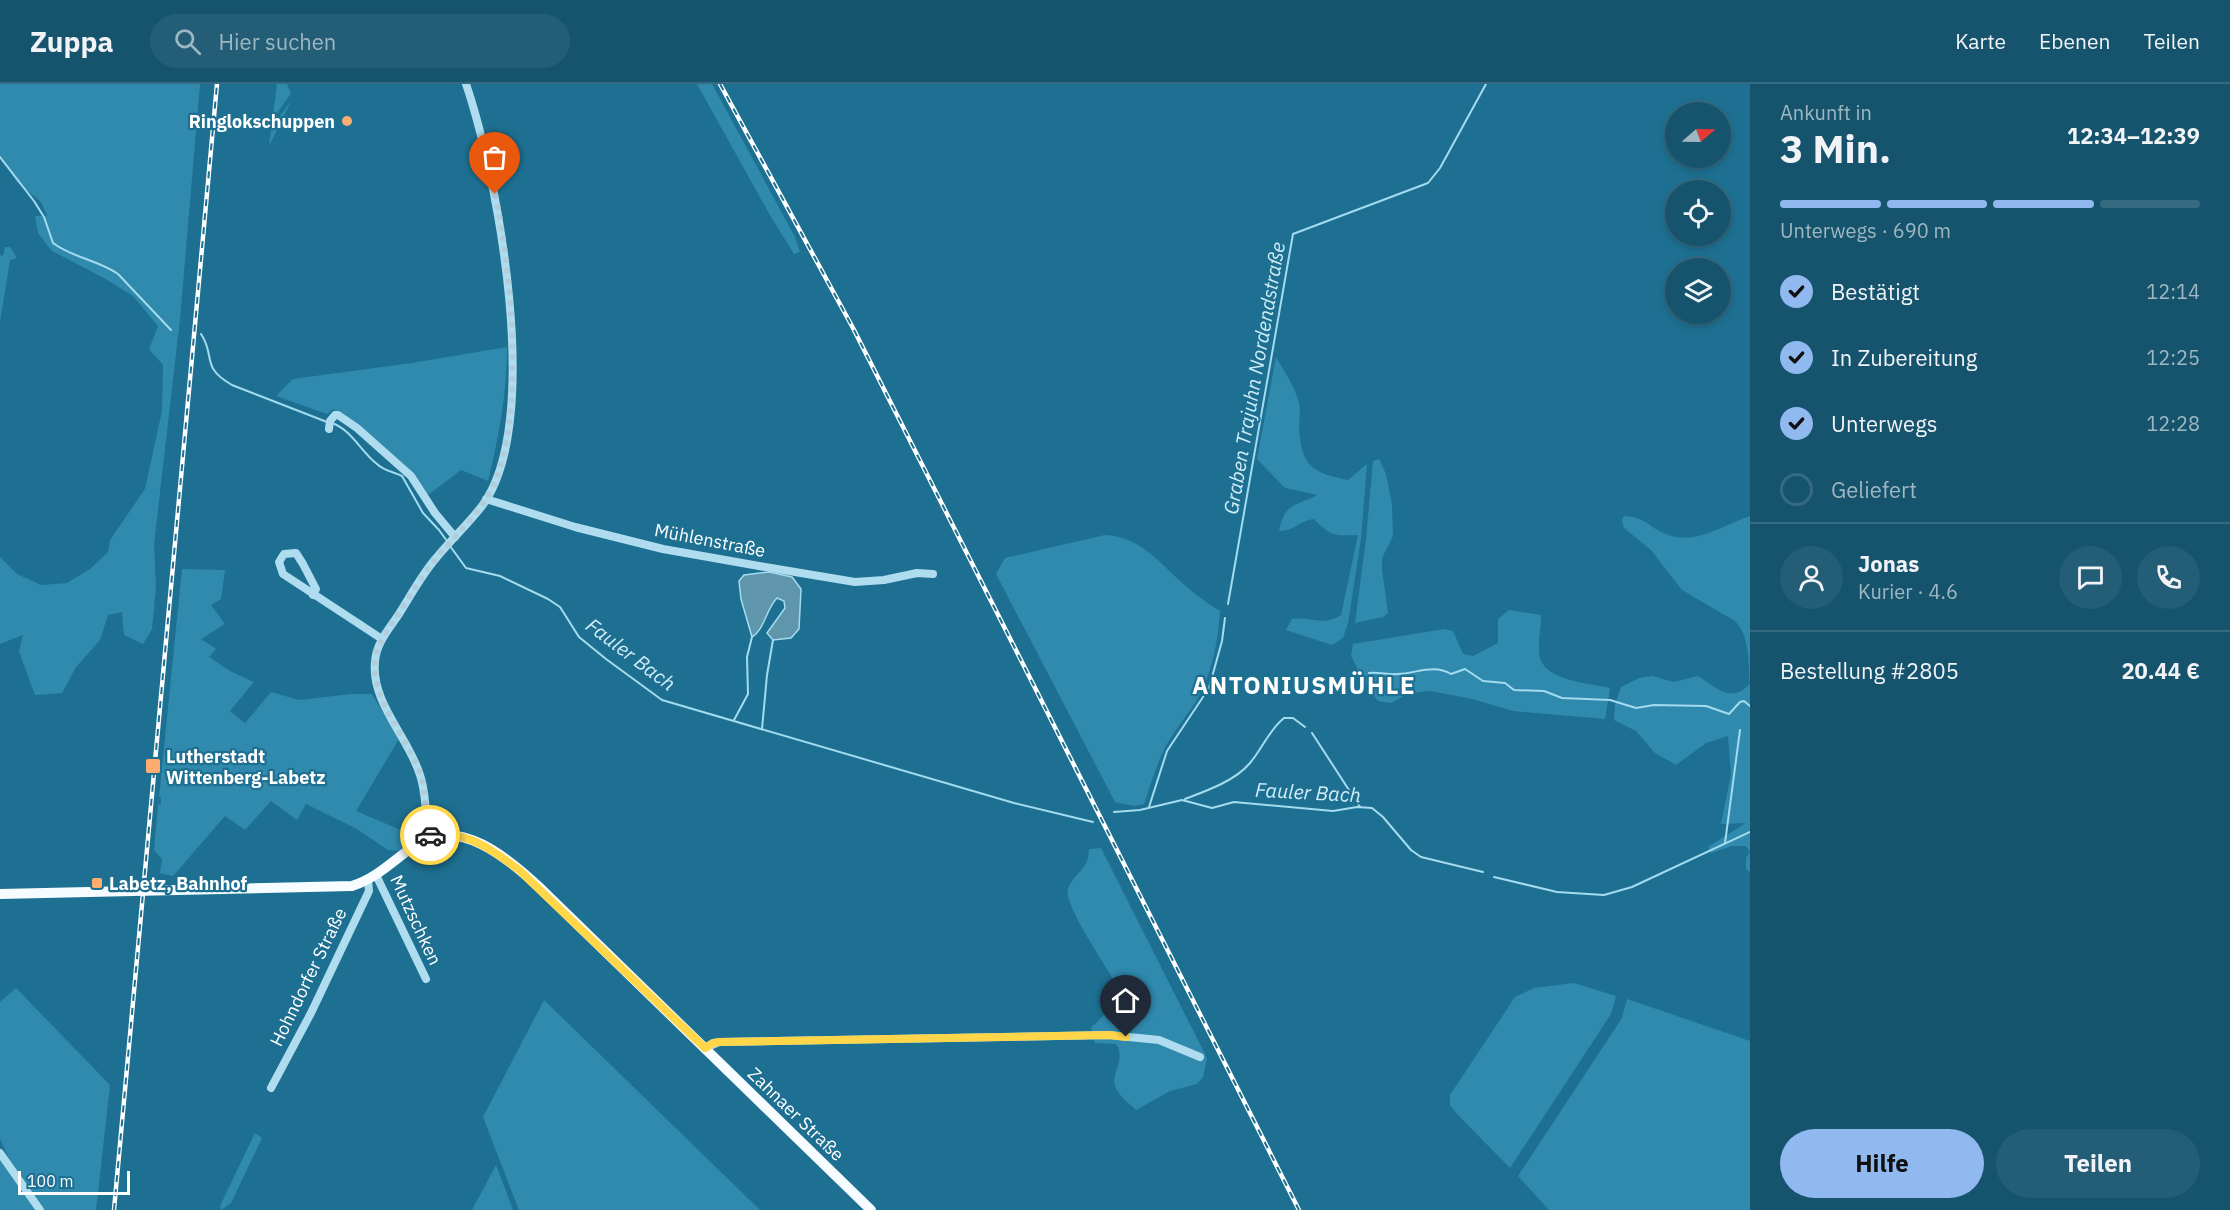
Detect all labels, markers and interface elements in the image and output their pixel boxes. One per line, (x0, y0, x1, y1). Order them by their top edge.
search box (150, 14, 570, 68)
text: Zuppa (30, 23, 114, 60)
icon: search (171, 25, 204, 58)
text: Hier suchen (219, 27, 336, 56)
text: Karte (1955, 27, 2006, 55)
text: Ebenen (2039, 27, 2110, 55)
text: Teilen (2143, 27, 2200, 55)
text: Ankunft in (1780, 99, 1872, 126)
north arrow (1665, 102, 1731, 168)
map controls (1665, 102, 1731, 324)
place label: Ringlokschuppen (189, 110, 335, 133)
marker: Ringlokschuppen (340, 114, 354, 128)
text: 12:34–12:39 (2067, 121, 2200, 150)
text: 3 Min. (1780, 123, 1891, 174)
pin (469, 132, 520, 194)
icon: bag (478, 141, 511, 174)
button: locate (1665, 180, 1731, 246)
text: Unterwegs · 690 m (1780, 217, 1951, 244)
water label: Graben Trajuhn Nordendstraße (1217, 240, 1291, 516)
button: layers (1665, 258, 1731, 324)
icon: check (1780, 275, 1813, 308)
text: Bestätigt (1831, 277, 1920, 306)
text: 12:14 (2146, 278, 2200, 305)
icon: check (1780, 341, 1813, 374)
text: In Zubereitung (1831, 343, 1977, 372)
text: 12:25 (2146, 344, 2200, 371)
icon: check (1780, 407, 1813, 440)
text: Unterwegs (1831, 409, 1938, 438)
text: 12:28 (2146, 410, 2200, 437)
text: Geliefert (1831, 475, 1917, 504)
street label: Mühlenstraße (653, 518, 768, 562)
button: person (1780, 546, 1843, 609)
button: chat (2059, 546, 2122, 609)
button: phone (2137, 546, 2200, 609)
text: Jonas (1858, 549, 1919, 578)
text: Kurier · 4.6 (1858, 578, 1958, 605)
water label: Fauler Bach (581, 611, 681, 697)
text: Bestellung #2805 (1780, 656, 1959, 685)
text: 20.44 € (2121, 656, 2200, 685)
district label: ANTONIUSMÜHLE (1192, 669, 1416, 701)
place label: Lutherstadt Wittenberg-Labetz (166, 745, 326, 789)
marker: Lutherstadt Wittenberg-Labetz (144, 757, 162, 775)
water label: Fauler Bach (1254, 776, 1362, 808)
courier (400, 805, 460, 865)
icon: car (414, 819, 447, 852)
street label: Mutzschken (385, 871, 447, 969)
place label: Labetz, Bahnhof (109, 872, 248, 895)
marker: Labetz, Bahnhof (90, 876, 104, 890)
street label: Hohndorfer Straße (265, 904, 352, 1050)
pin (1100, 975, 1151, 1037)
icon: home (1109, 984, 1142, 1017)
street label: Zahnaer Straße (743, 1062, 849, 1166)
button: Hilfe (1780, 1129, 1984, 1198)
button: Teilen (1996, 1129, 2200, 1198)
scale bar (18, 1168, 130, 1196)
text: 100 m (27, 1171, 74, 1191)

